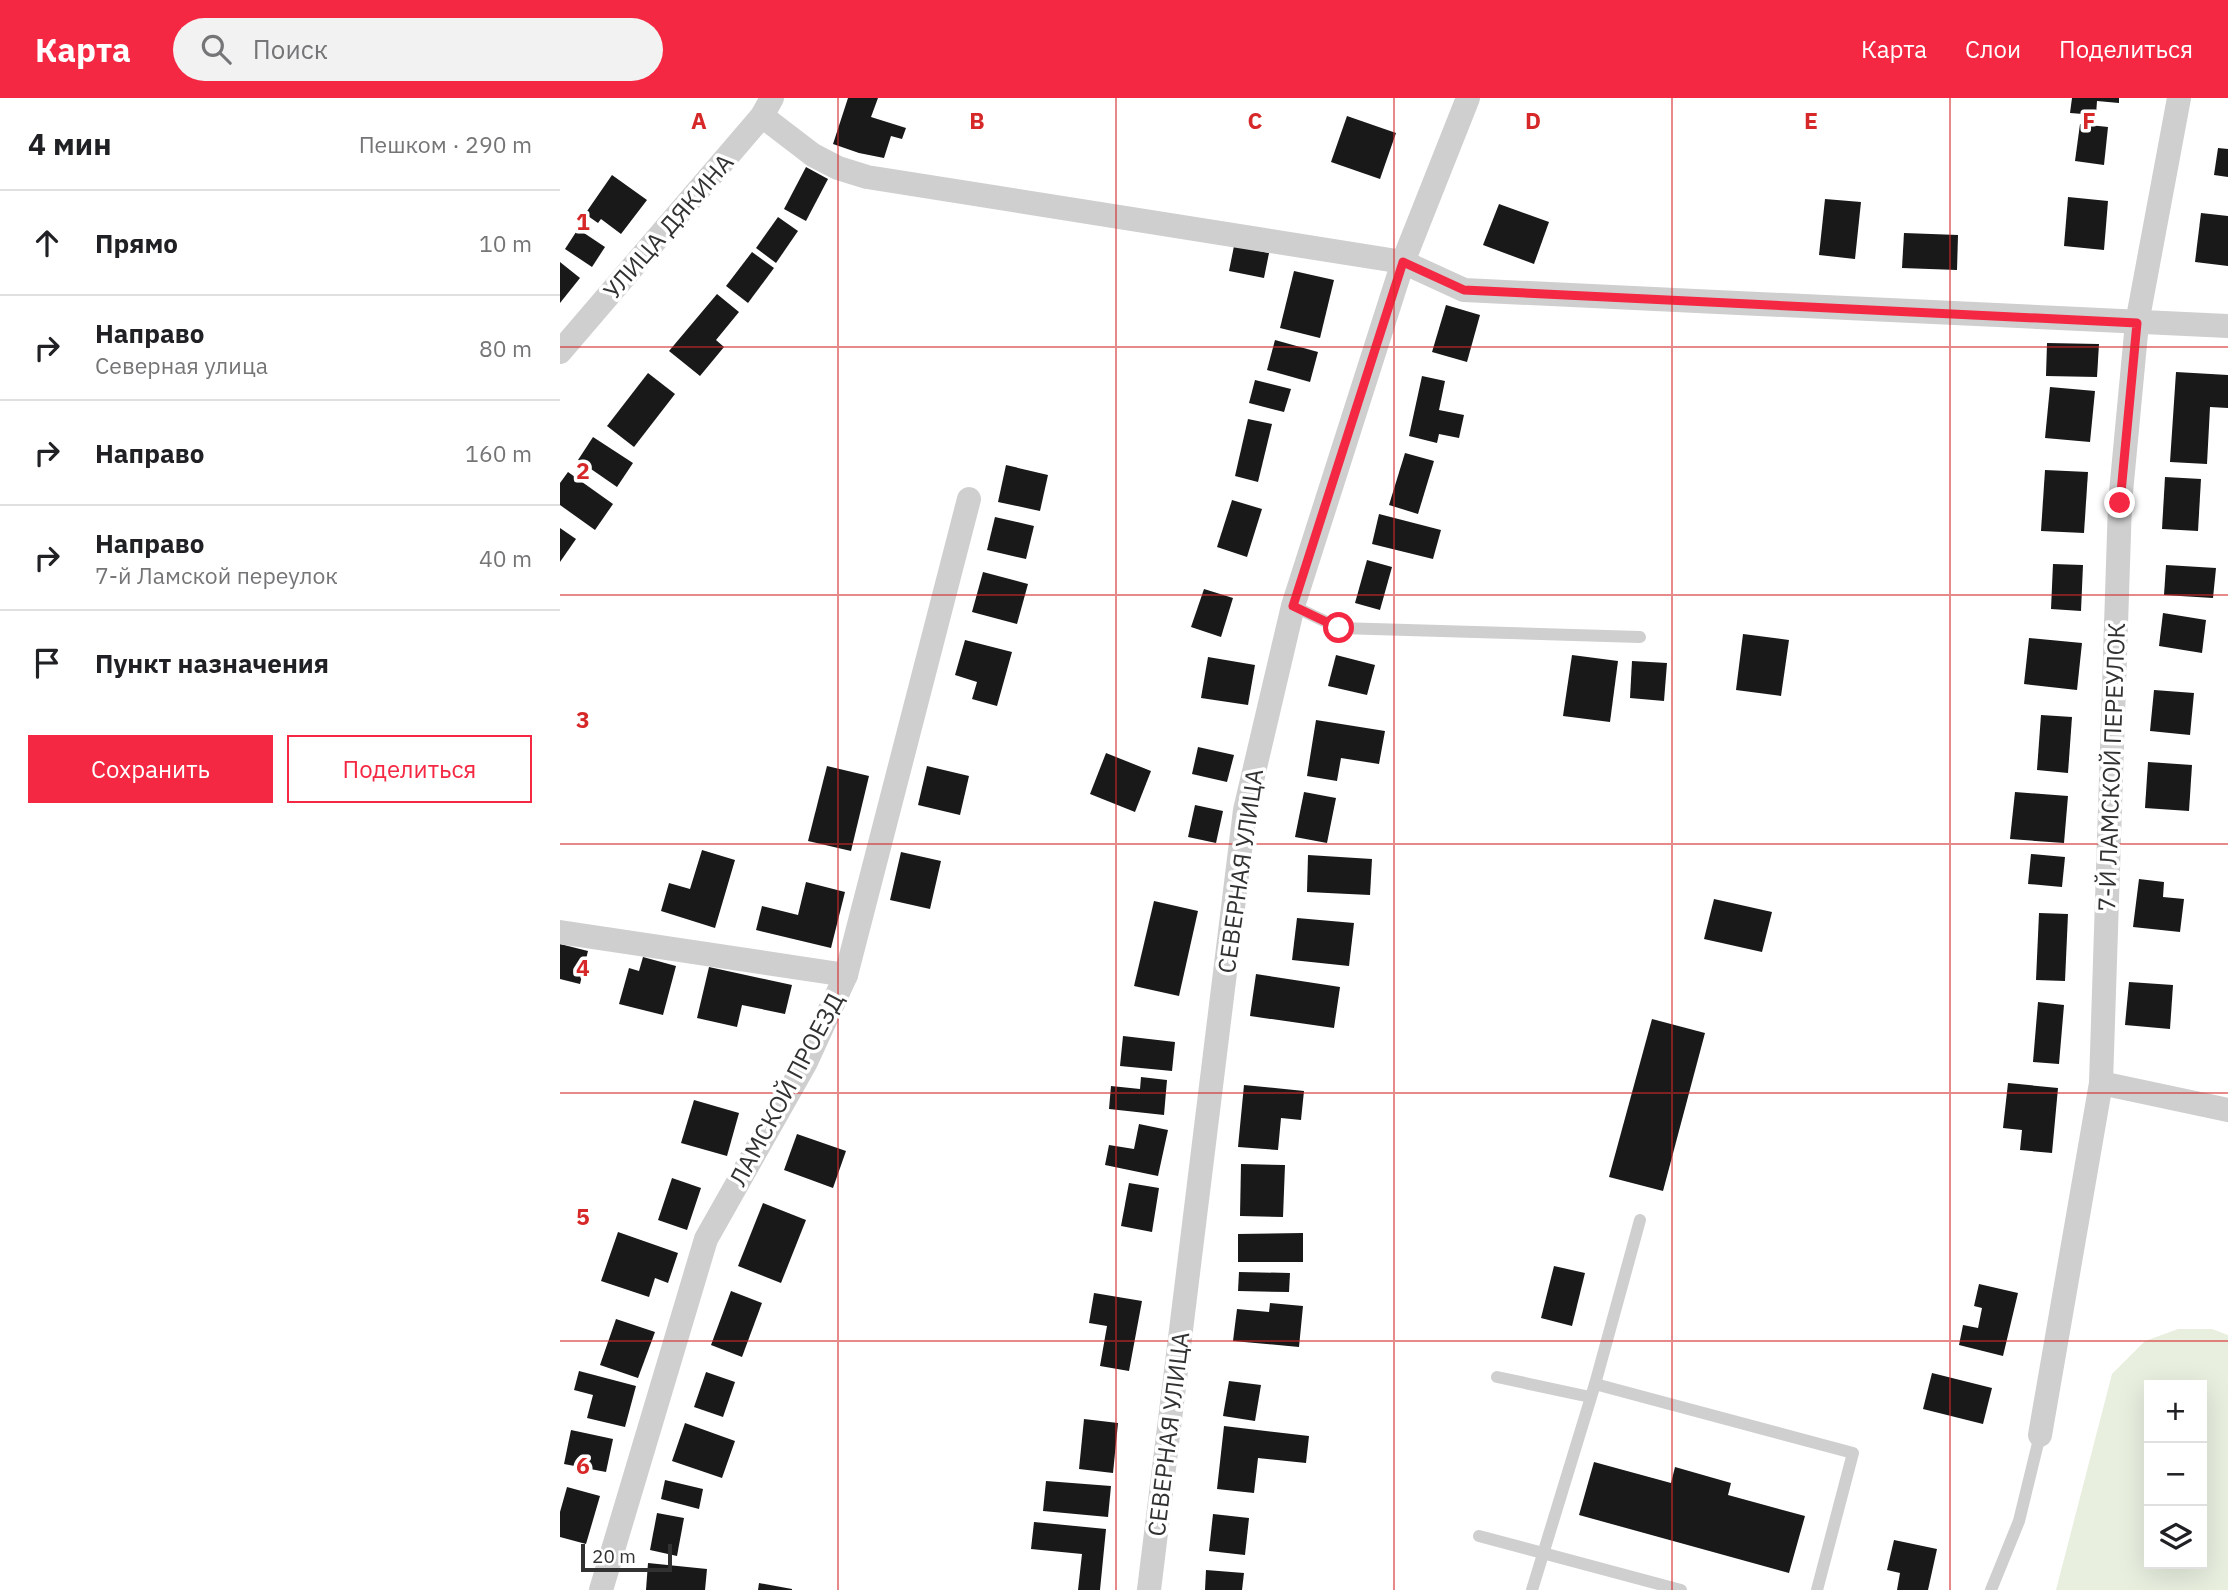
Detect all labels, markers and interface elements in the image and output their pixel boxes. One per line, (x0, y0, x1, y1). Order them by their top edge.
search box (173, 18, 663, 81)
text: Карта (35, 28, 131, 71)
icon: search (197, 30, 235, 68)
text: Поиск (253, 32, 328, 66)
text: Карта (1861, 33, 1927, 65)
text: Слои (1965, 33, 2021, 65)
text: Поделиться (2059, 33, 2193, 65)
text: A (691, 105, 707, 135)
text: B (969, 105, 985, 135)
text: C (1248, 105, 1263, 135)
text: D (1525, 105, 1541, 135)
text: E (1804, 105, 1818, 135)
text: F (2082, 105, 2096, 135)
text: 4 мин (28, 124, 112, 163)
text: Пешком · 290 m (359, 129, 532, 159)
street label: УЛИЦА ДЯКИНА (596, 146, 740, 306)
text: 1 (576, 206, 590, 236)
icon: ahead (28, 224, 66, 262)
text: Прямо (95, 226, 178, 260)
text: 10 m (479, 228, 532, 258)
text: Направо (95, 316, 204, 350)
icon: right (28, 329, 66, 367)
text: 80 m (479, 333, 532, 363)
text: Северная улица (95, 350, 268, 380)
icon: right (28, 434, 66, 472)
text: Направо (95, 436, 204, 470)
text: 160 m (465, 438, 532, 468)
text: 2 (576, 455, 590, 485)
route end (2104, 487, 2135, 518)
text: Направо (95, 526, 204, 560)
icon: right (28, 539, 66, 577)
text: 40 m (479, 543, 532, 573)
text: 7-й Ламской переулок (95, 560, 338, 590)
route start (1323, 612, 1354, 643)
street label: 7-Й ЛАМСКОЙ ПЕРЕУЛОК (2090, 622, 2132, 912)
icon: arrive (28, 644, 66, 682)
text: Пункт назначения (95, 646, 329, 680)
text: 3 (576, 704, 590, 734)
button: Сохранить (28, 735, 273, 803)
button: Поделиться (287, 735, 532, 803)
street label: СЕВЕРНАЯ УЛИЦА (1210, 767, 1270, 975)
text: 4 (576, 952, 590, 982)
street label: ЛАМСКОЙ ПРОЕЗД (721, 987, 851, 1191)
text: 5 (576, 1201, 590, 1231)
street label: СЕВЕРНАЯ УЛИЦА (1140, 1330, 1196, 1538)
map controls (2144, 1380, 2207, 1569)
button: + (2144, 1380, 2207, 1443)
button: − (2144, 1443, 2207, 1506)
text: 6 (576, 1450, 590, 1480)
button: layers (2144, 1506, 2207, 1569)
scale bar (581, 1541, 672, 1573)
text: 20 m (592, 1544, 636, 1568)

